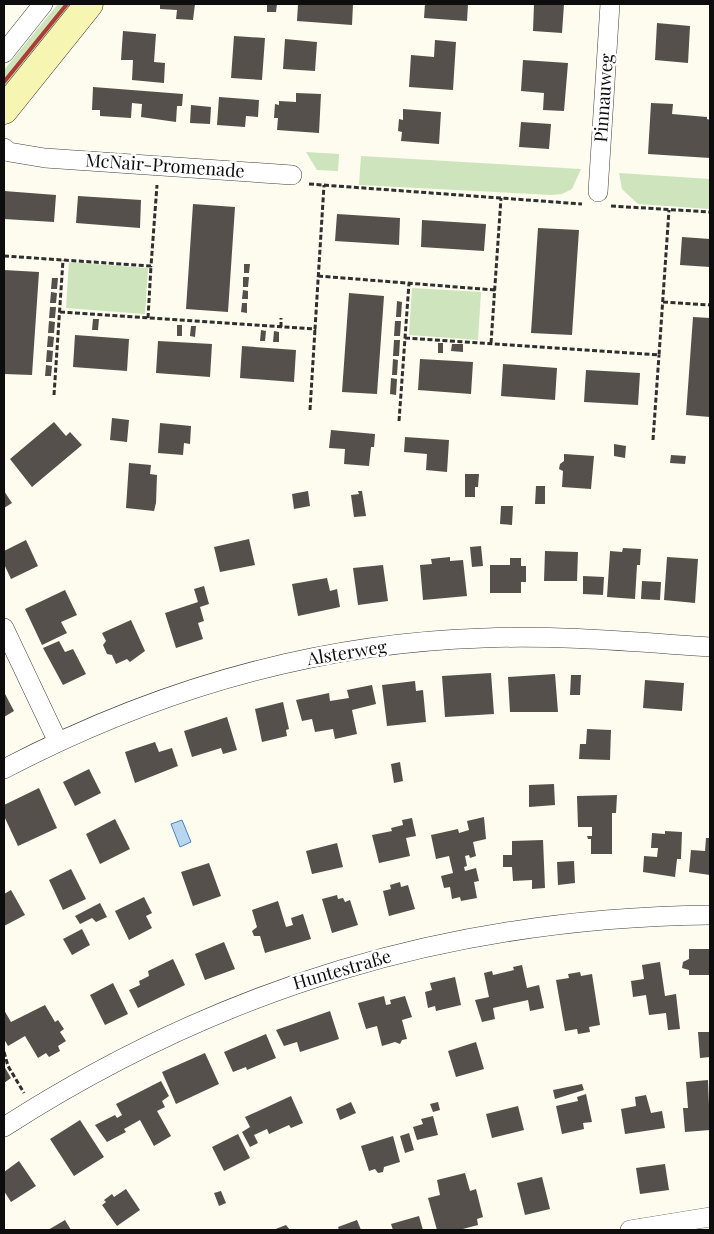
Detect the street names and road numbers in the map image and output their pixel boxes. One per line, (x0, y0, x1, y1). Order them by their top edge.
street label: Pinnauweg (588, 52, 618, 143)
street label: McNair-Promenade (85, 147, 246, 183)
street label: Alsterweg (304, 634, 389, 670)
street label: Huntestraße (290, 944, 394, 995)

